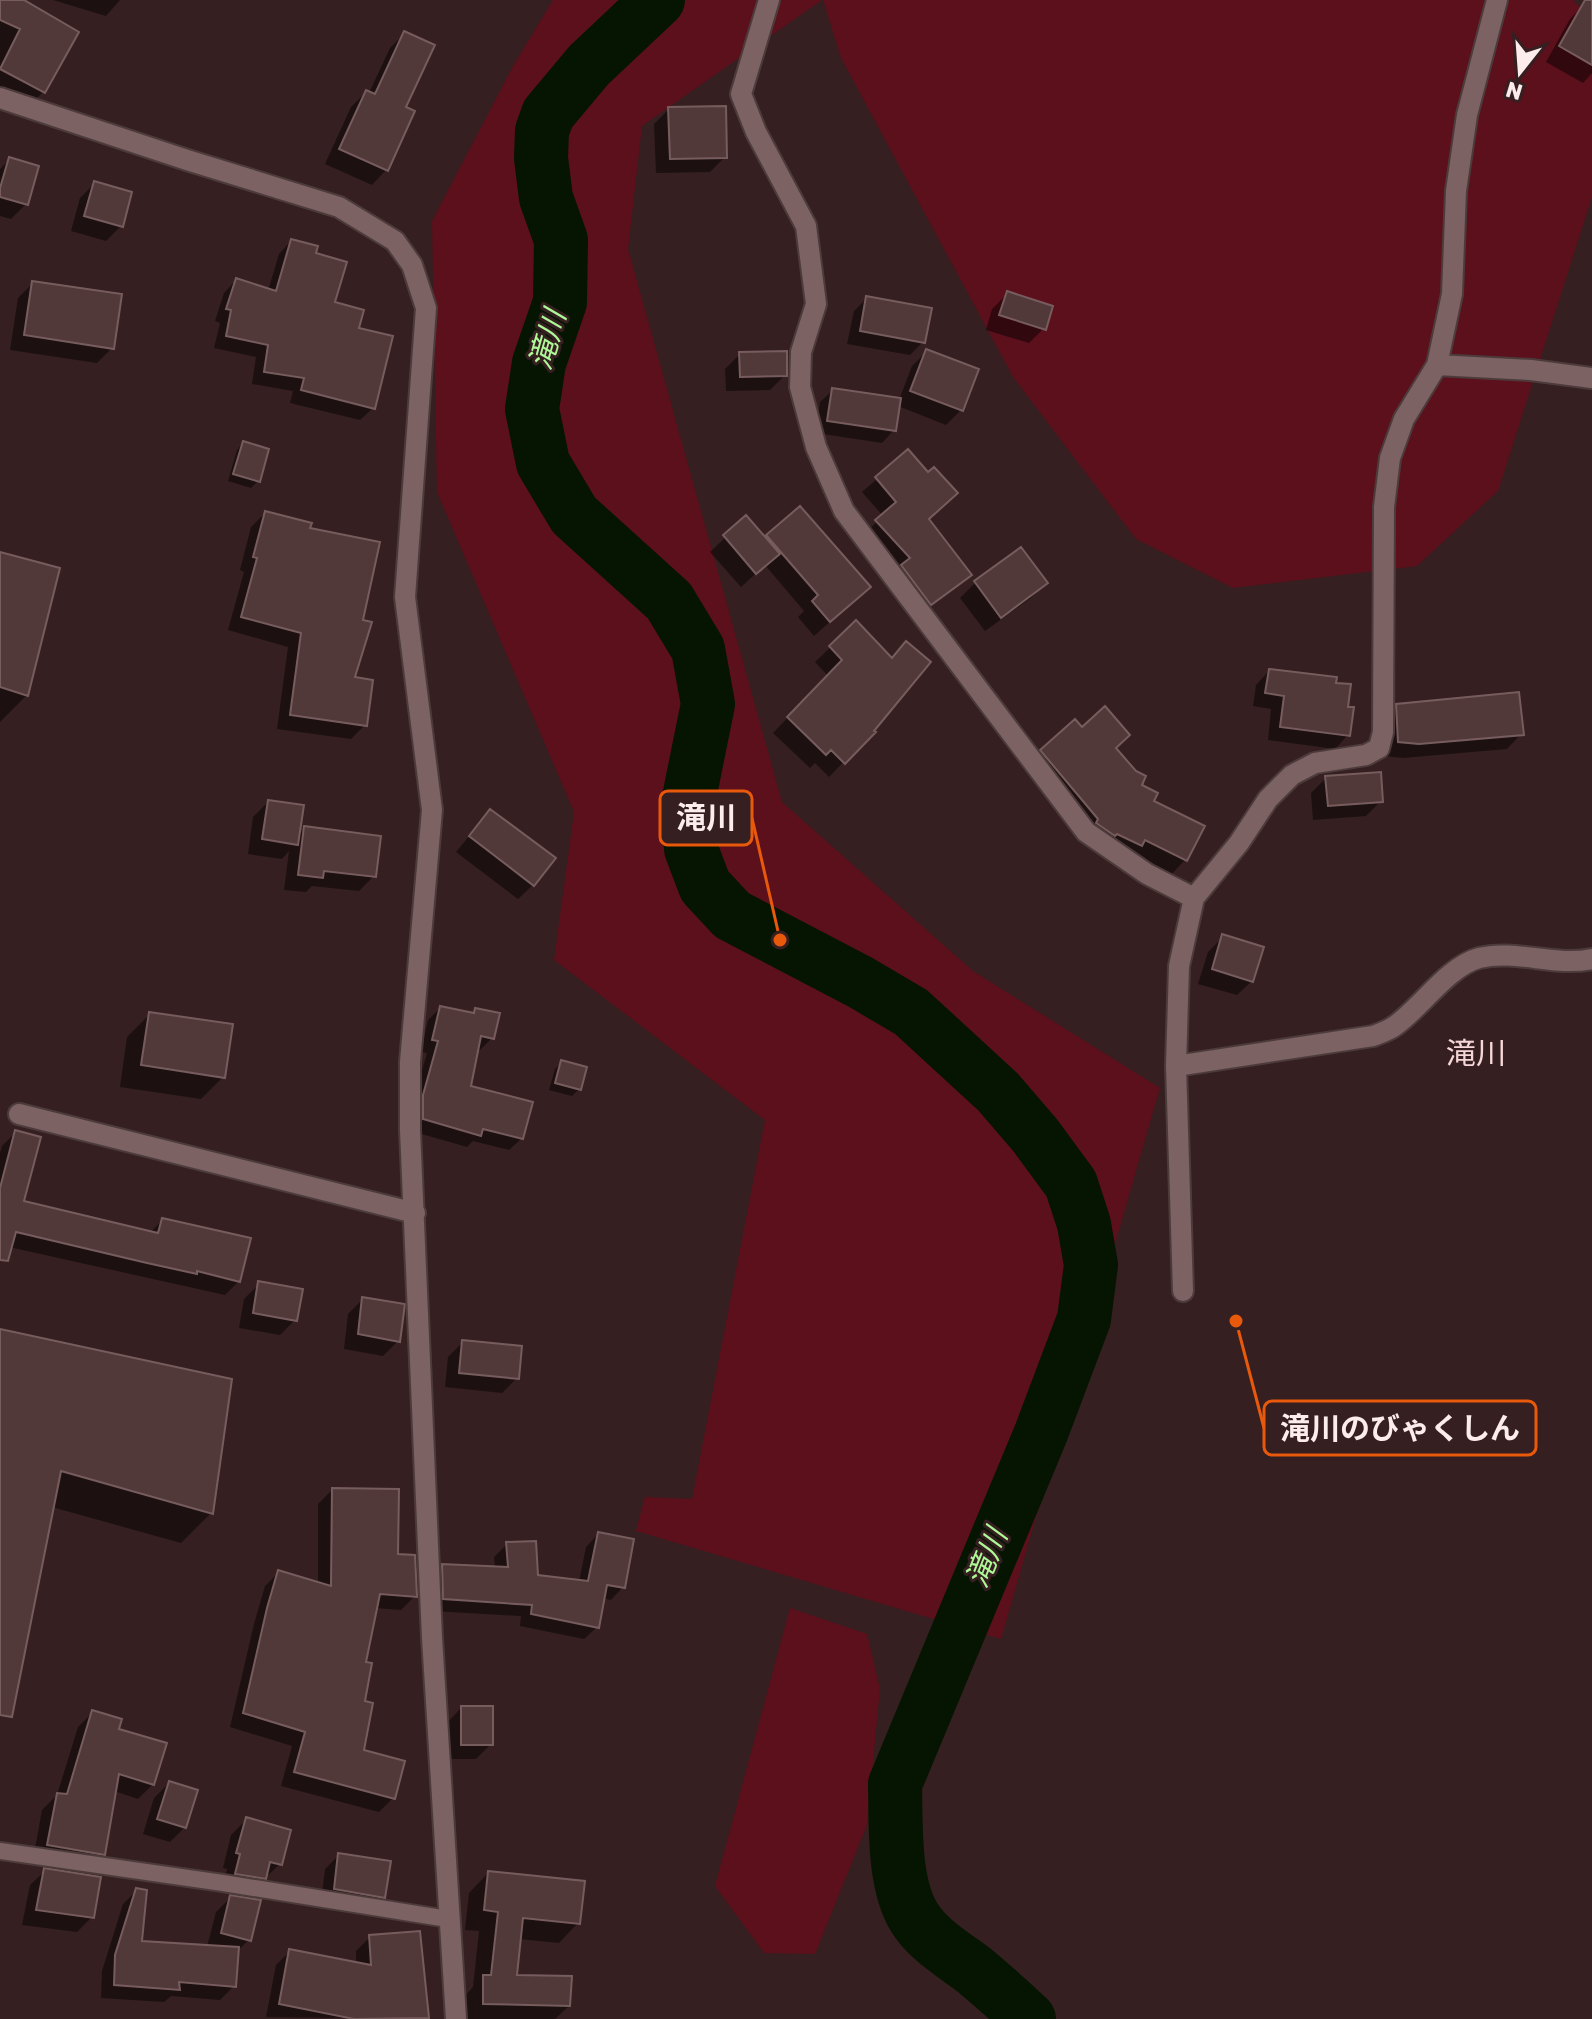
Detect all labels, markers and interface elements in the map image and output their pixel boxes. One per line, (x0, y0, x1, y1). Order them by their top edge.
north arrow (1480, 32, 1560, 112)
text: N (1503, 75, 1526, 106)
water label: 滝川 (522, 303, 574, 374)
callout: 滝川 (660, 791, 752, 845)
text: 滝川 (676, 800, 736, 836)
district label: 滝川 (1446, 1036, 1506, 1072)
callout: 滝川のびゃくしん (1264, 1401, 1536, 1455)
text: 滝川のびゃくしん (1280, 1411, 1520, 1447)
water label: 滝川 (959, 1521, 1016, 1593)

